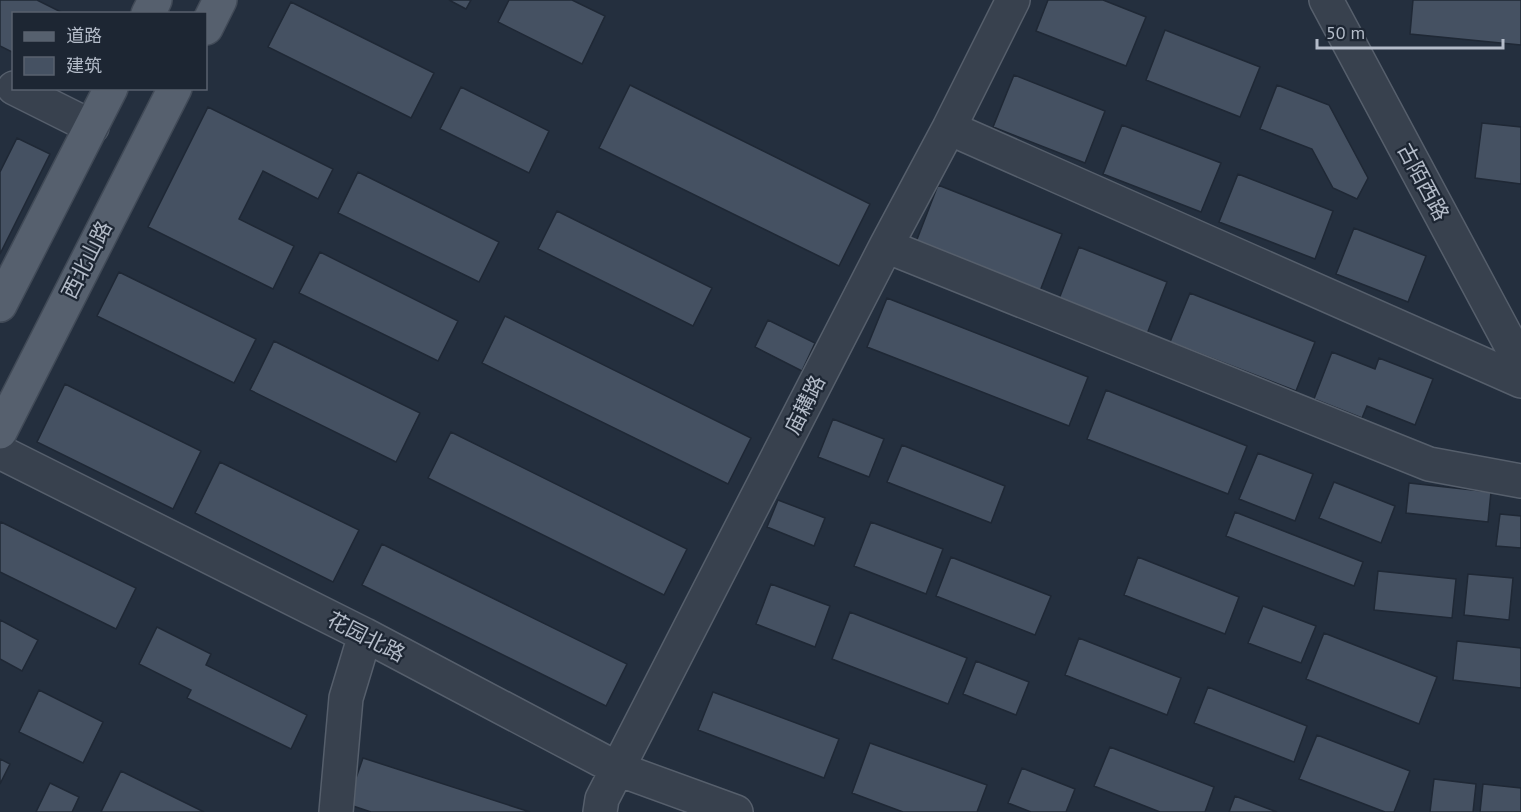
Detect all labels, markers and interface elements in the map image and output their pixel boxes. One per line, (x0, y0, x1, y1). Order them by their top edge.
legend (12, 12, 207, 90)
scale bar (1317, 12, 1503, 50)
text: 50 m (1326, 21, 1365, 44)
text: 道路 (66, 24, 102, 47)
text: 建筑 (66, 54, 102, 77)
street label: 古陌西路 (1392, 138, 1455, 225)
street label: 西北山路 (55, 216, 118, 303)
street label: 庙耩路 (778, 371, 831, 439)
street label: 花园北路 (323, 605, 410, 668)

